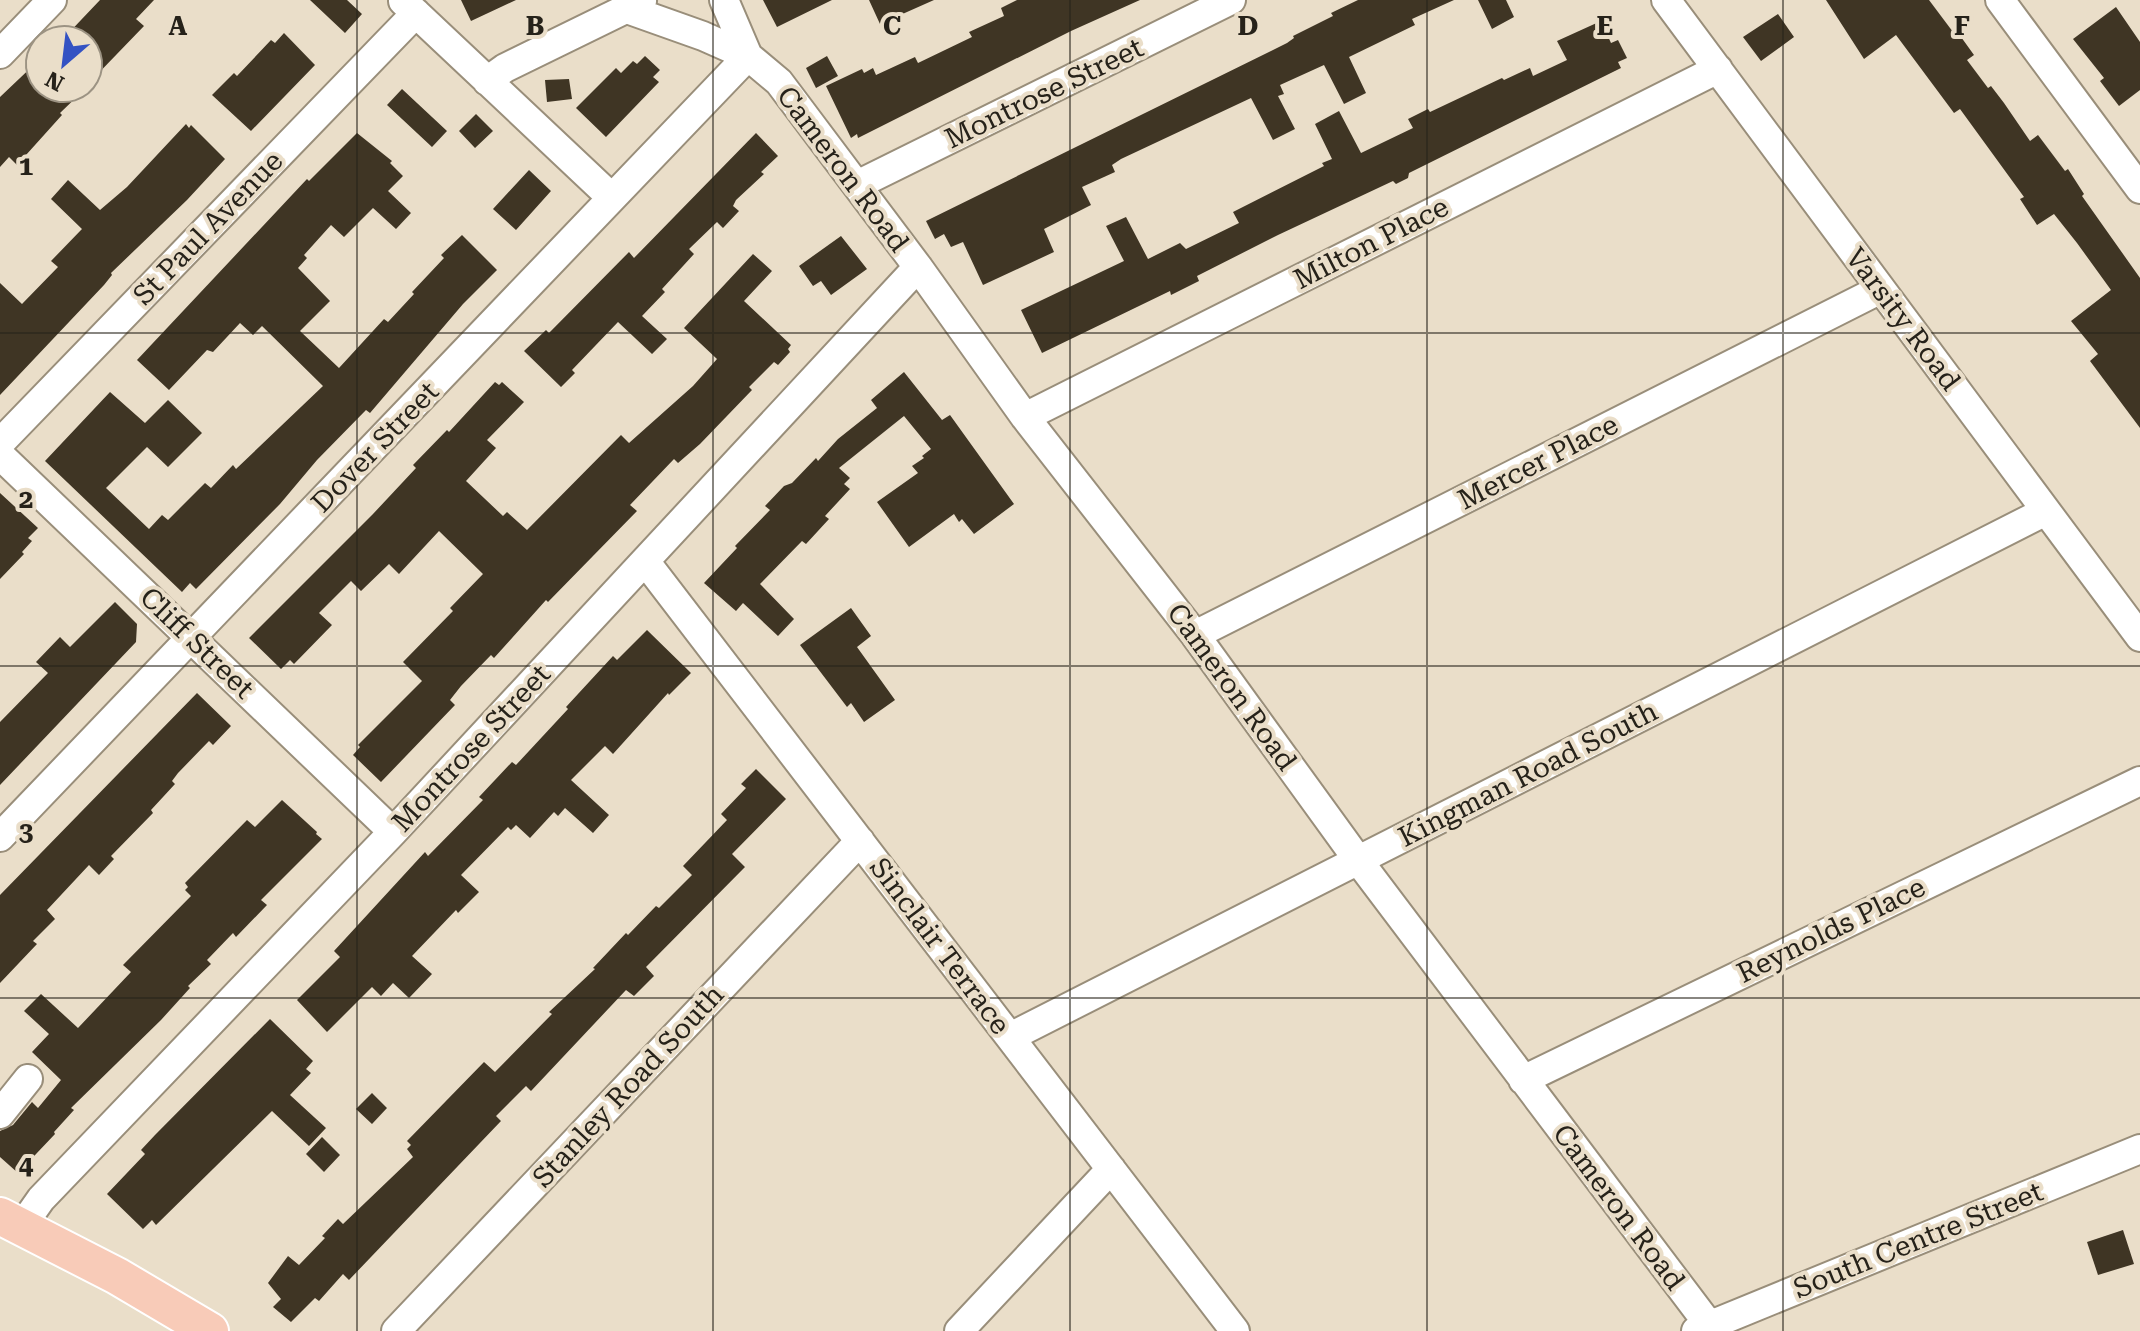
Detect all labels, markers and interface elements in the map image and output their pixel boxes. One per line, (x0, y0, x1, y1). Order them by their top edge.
text: A (169, 11, 188, 41)
text: B (526, 11, 544, 41)
text: C (883, 11, 901, 41)
text: D (1238, 11, 1258, 41)
text: E (1597, 11, 1613, 41)
text: F (1954, 11, 1970, 41)
north arrow (24, 24, 104, 104)
street label: Montrose Street (939, 31, 1149, 155)
text: N (41, 66, 68, 96)
street label: Cameron Road (770, 80, 916, 258)
street label: St Paul Avenue (126, 144, 290, 312)
text: 1 (19, 151, 33, 181)
street label: Milton Place (1288, 190, 1454, 296)
street label: Varsity Road (1839, 241, 1967, 397)
street label: Dover Street (305, 375, 445, 519)
street label: Mercer Place (1453, 408, 1623, 516)
text: 2 (19, 484, 33, 514)
street label: Cliff Street (133, 581, 261, 705)
street label: Cameron Road (1160, 597, 1304, 777)
street label: Montrose Street (385, 658, 557, 838)
street label: Kingman Road South (1393, 694, 1663, 854)
text: 3 (19, 817, 33, 847)
street label: Sinclair Terrace (863, 851, 1017, 1041)
street label: Reynolds Place (1732, 870, 1930, 990)
street label: Stanley Road South (526, 978, 730, 1194)
street label: Cameron Road (1546, 1118, 1692, 1296)
text: 4 (19, 1150, 34, 1180)
street label: South Centre Street (1788, 1175, 2048, 1305)

